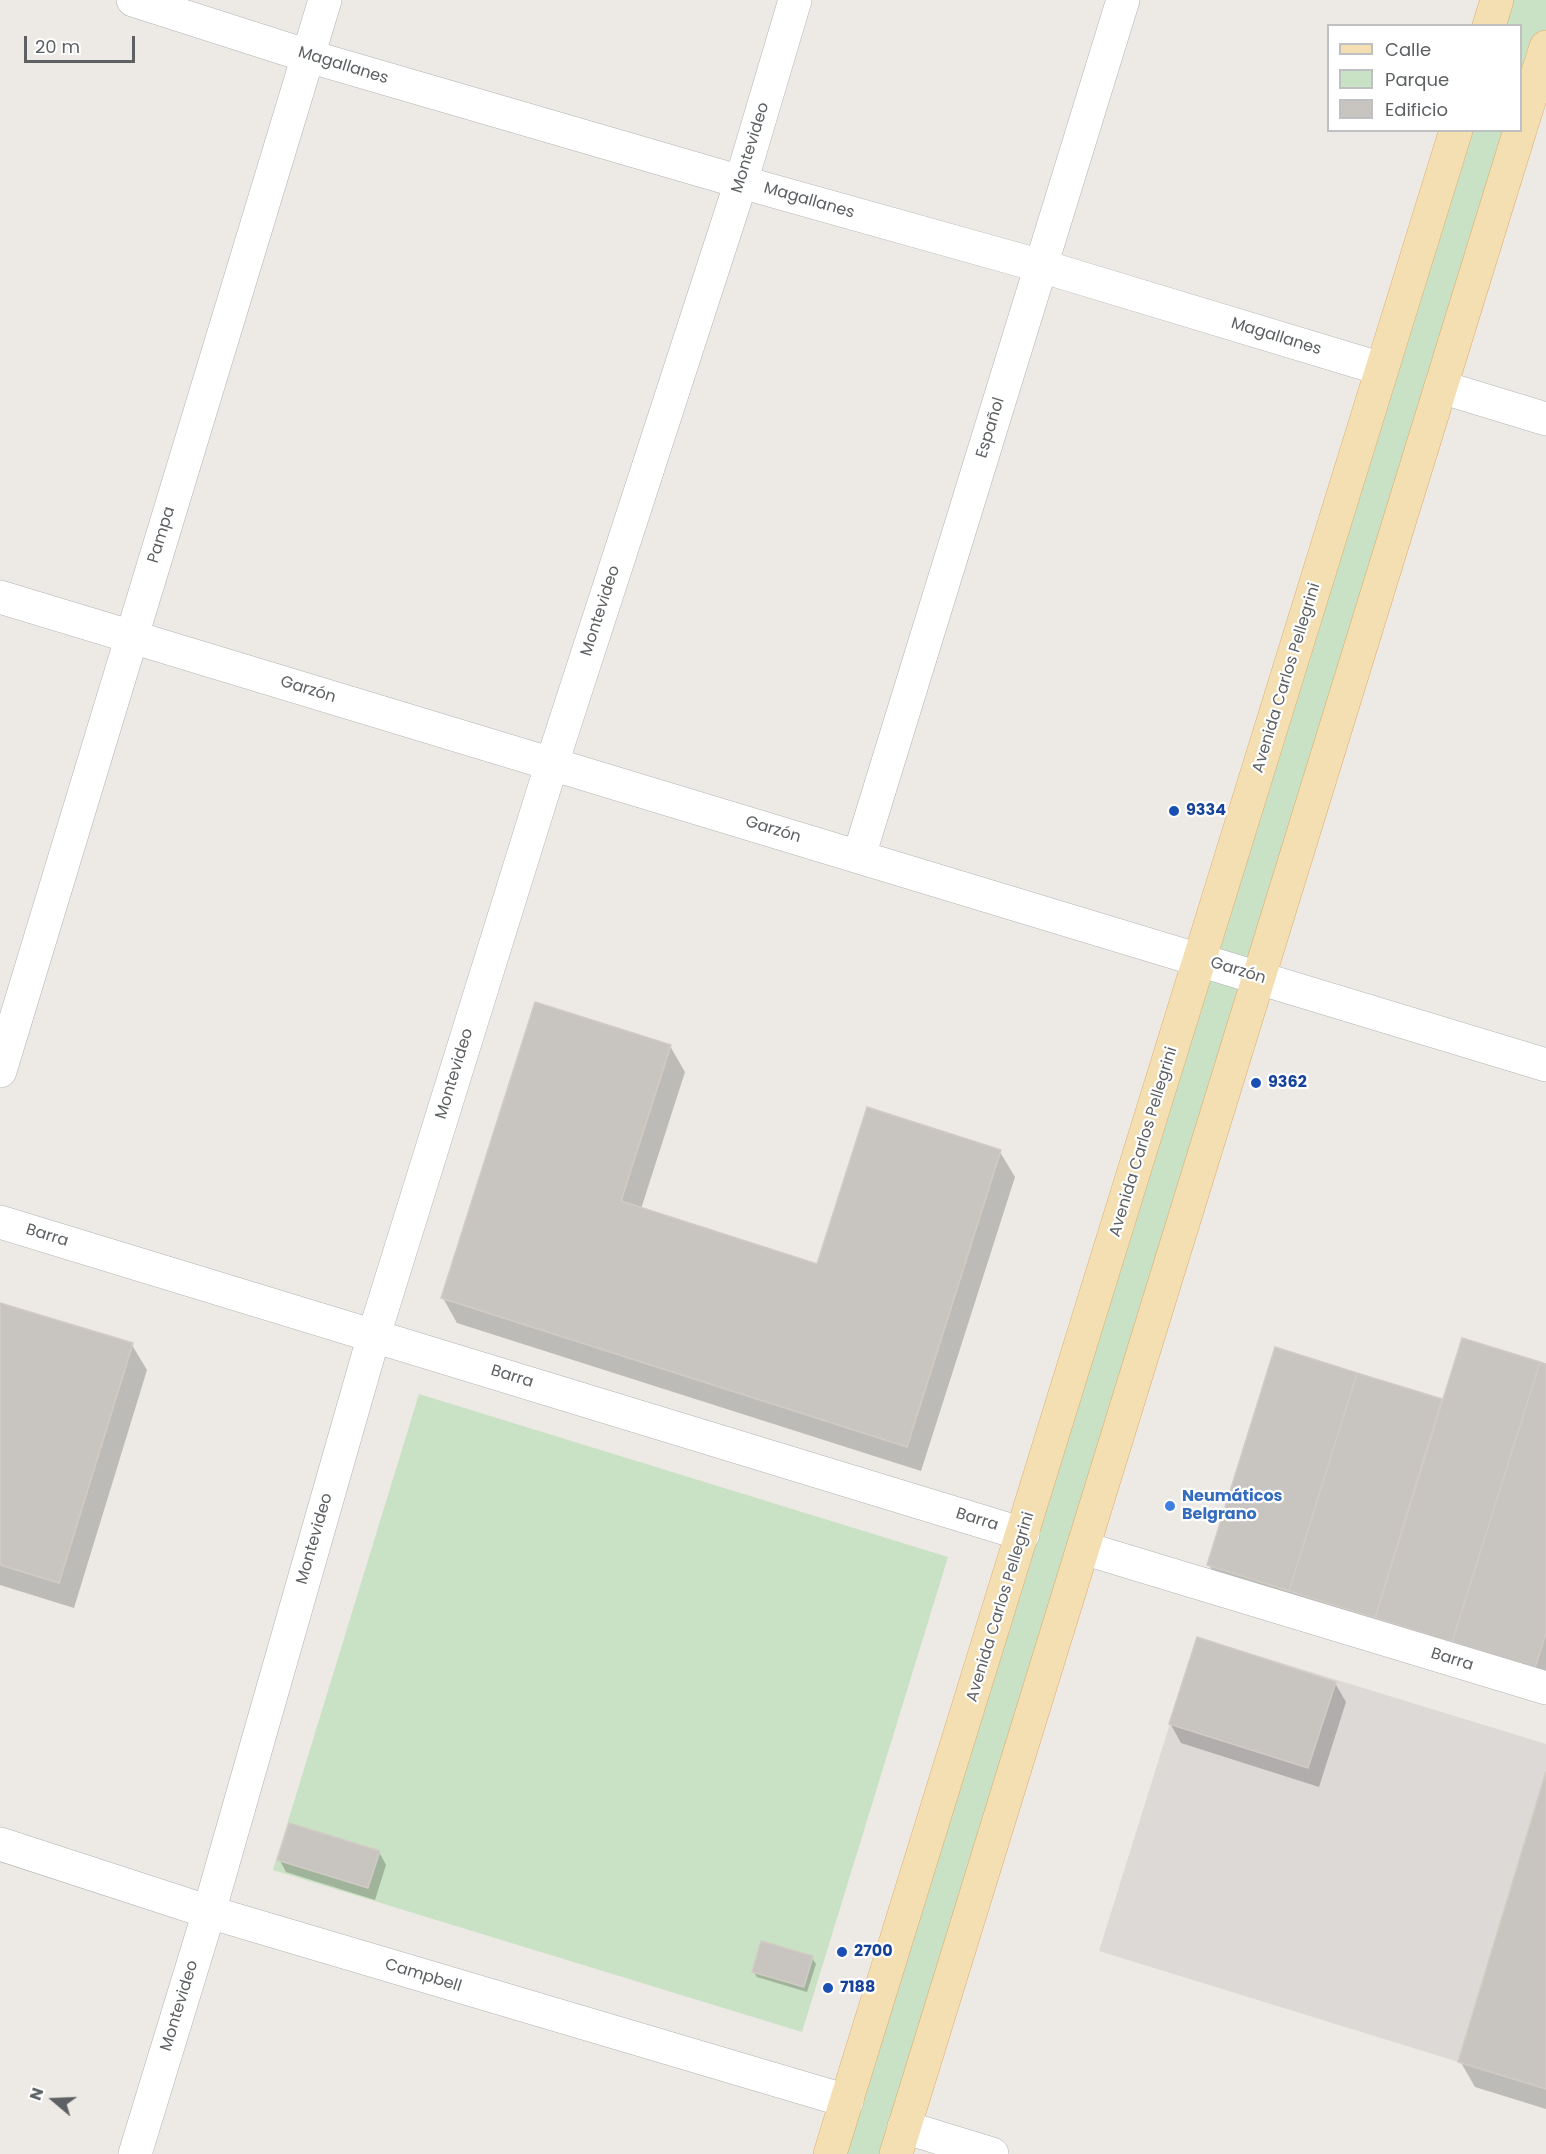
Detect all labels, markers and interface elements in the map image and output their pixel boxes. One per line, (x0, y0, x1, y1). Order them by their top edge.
scale bar (27, 24, 138, 62)
legend (1327, 24, 1522, 132)
text: 20 m (35, 34, 80, 59)
text: Calle (1385, 37, 1431, 62)
street label: Magallanes (296, 43, 390, 89)
text: Parque (1385, 67, 1449, 92)
text: Edificio (1385, 97, 1448, 122)
street label: Montevideo (728, 100, 774, 196)
street label: Magallanes (761, 179, 857, 223)
street label: Magallanes (1229, 314, 1323, 360)
street label: Español (973, 395, 1009, 461)
street label: Pampa (144, 504, 180, 566)
street label: Montevideo (577, 563, 625, 659)
street label: Avenida Carlos Pellegrini (1249, 581, 1325, 775)
street label: Garzón (278, 672, 338, 708)
place label: 9334 (1186, 801, 1226, 821)
marker: 9334 (1167, 804, 1181, 818)
street label: Garzón (743, 812, 803, 848)
street label: Garzón (1208, 953, 1268, 989)
street label: Montevideo (432, 1026, 478, 1122)
street label: Avenida Carlos Pellegrini (1106, 1045, 1182, 1239)
place label: 9362 (1268, 1073, 1307, 1093)
marker: 9362 (1249, 1076, 1263, 1090)
street label: Barra (23, 1220, 71, 1252)
street label: Barra (488, 1361, 536, 1393)
place label: Neumáticos Belgrano (1182, 1487, 1282, 1525)
street label: Montevideo (293, 1491, 337, 1587)
marker: Neumáticos Belgrano (1163, 1499, 1177, 1513)
street label: Barra (953, 1504, 1001, 1536)
street label: Avenida Carlos Pellegrini (963, 1510, 1039, 1704)
street label: Barra (1428, 1644, 1476, 1676)
place label: 2700 (854, 1942, 893, 1962)
marker: 2700 (835, 1945, 849, 1959)
street label: Campbell (382, 1955, 464, 1997)
street label: Montevideo (157, 1958, 203, 2054)
place label: 7188 (840, 1978, 875, 1998)
marker: 7188 (821, 1981, 835, 1995)
north arrow (24, 2070, 84, 2130)
text: N (24, 2085, 49, 2103)

